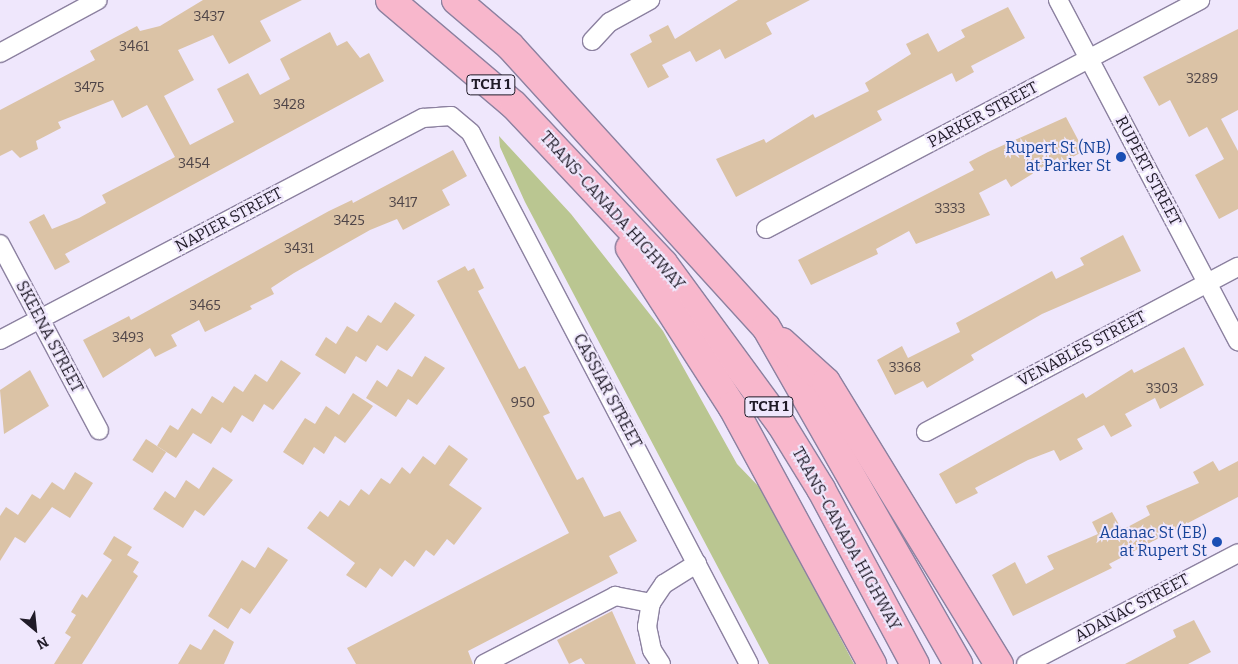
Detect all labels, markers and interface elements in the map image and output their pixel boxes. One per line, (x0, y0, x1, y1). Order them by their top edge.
house number: 3437 (193, 9, 225, 25)
house number: 3461 (119, 39, 149, 55)
house number: 3289 (1186, 71, 1218, 87)
road number: TCH 1 (466, 72, 516, 98)
street label: PARKER STREET (925, 78, 1041, 152)
house number: 3475 (74, 80, 104, 96)
house number: 3428 (273, 97, 305, 113)
street label: RUPERT STREET (1111, 113, 1185, 229)
street label: TRANS-CANADA HIGHWAY (536, 128, 688, 294)
place label: Rupert St (NB) at Parker St (1005, 138, 1111, 176)
marker: Rupert St (NB) at Parker St (1115, 151, 1127, 163)
house number: 3454 (178, 156, 210, 172)
street label: NAPIER STREET (172, 184, 286, 256)
house number: 3417 (389, 195, 417, 211)
house number: 3333 (934, 201, 966, 217)
house number: 3425 (333, 213, 365, 229)
house number: 3431 (284, 241, 314, 257)
street label: SKEENA STREET (11, 278, 87, 396)
house number: 3465 (189, 298, 221, 314)
street label: VENABLES STREET (1015, 307, 1149, 391)
house number: 3493 (112, 330, 144, 346)
street label: CASSIAR STREET (569, 331, 645, 451)
house number: 3368 (889, 360, 921, 376)
house number: 3303 (1146, 381, 1178, 397)
road number: TCH 1 (744, 394, 794, 420)
house number: 950 (511, 395, 535, 411)
street label: TRANS-CANADA HIGHWAY (788, 444, 904, 634)
place label: Adanac St (EB) at Rupert St (1099, 523, 1207, 561)
marker: Adanac St (EB) at Rupert St (1211, 536, 1223, 548)
street label: ADANAC STREET (1072, 570, 1192, 646)
north arrow (10, 604, 60, 654)
text: N (34, 633, 51, 653)

